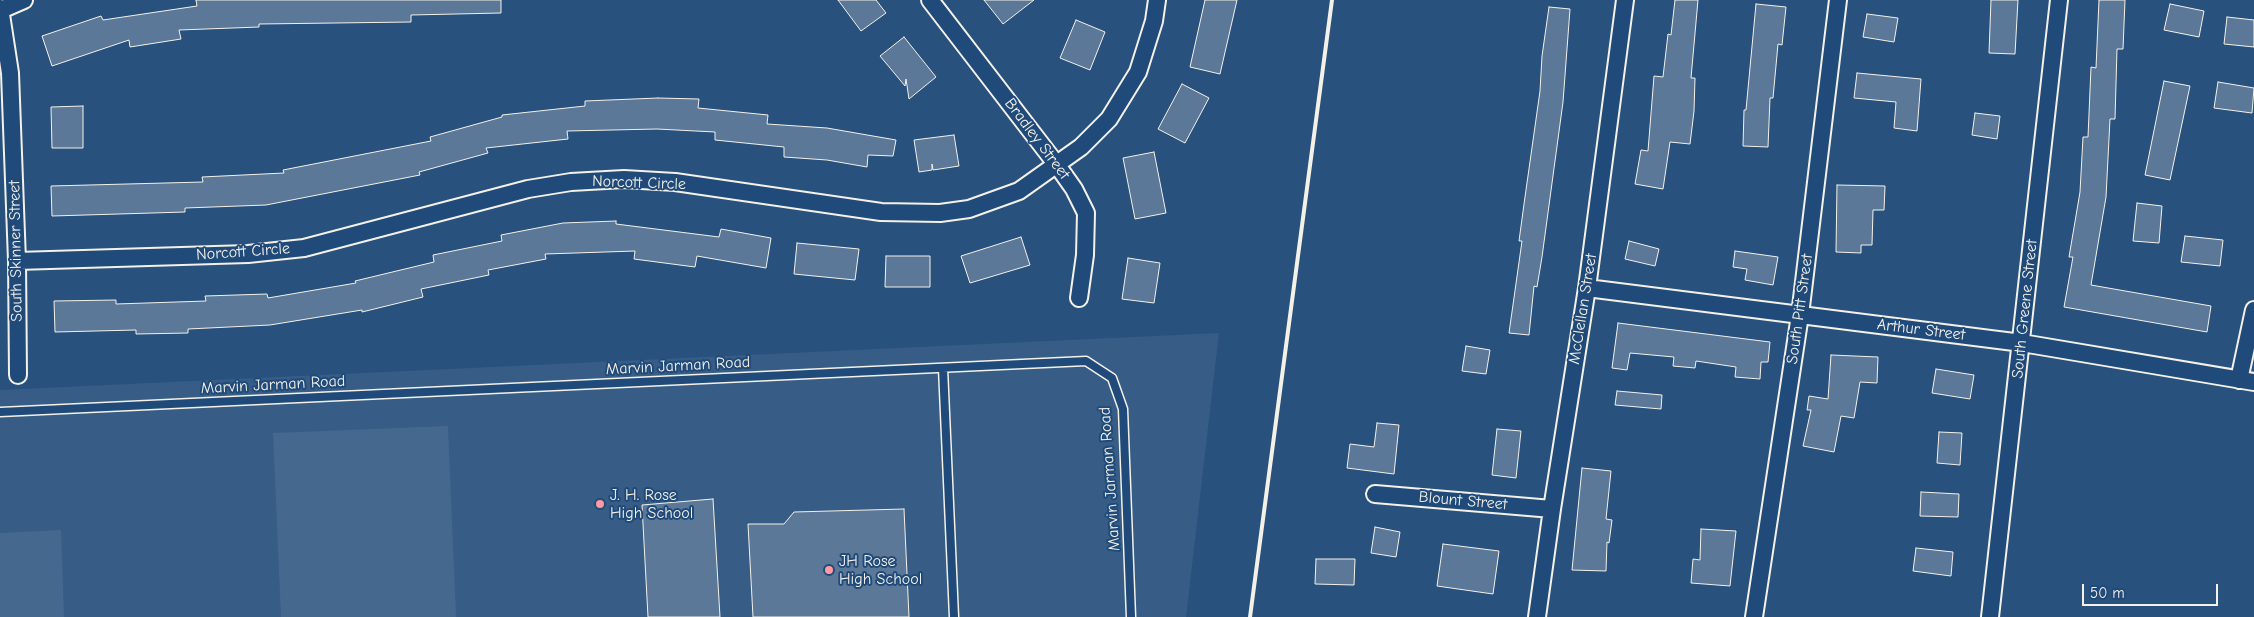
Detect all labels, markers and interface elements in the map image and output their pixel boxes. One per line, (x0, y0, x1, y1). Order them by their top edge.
street label: Bradley Street (1000, 95, 1074, 183)
street label: Norcott Circle (592, 172, 686, 194)
street label: South Skinner Street (5, 180, 27, 322)
street label: South Greene Street (2008, 238, 2042, 380)
street label: Norcott Circle (195, 239, 291, 265)
street label: McClellan Street (1565, 252, 1601, 366)
street label: South Pitt Street (1783, 253, 1817, 365)
street label: Arthur Street (1876, 315, 1966, 345)
street label: Marvin Jarman Road (605, 353, 751, 379)
street label: Marvin Jarman Road (200, 372, 346, 398)
street label: Marvin Jarman Road (1095, 406, 1125, 552)
place label: J. H. Rose High School (610, 485, 693, 523)
street label: Blount Street (1418, 488, 1508, 514)
marker: J. H. Rose High School (594, 498, 606, 510)
place label: JH Rose High School (839, 551, 922, 589)
marker: JH Rose High School (823, 564, 835, 576)
scale bar (2084, 574, 2220, 606)
text: 50 m (2090, 584, 2125, 602)

